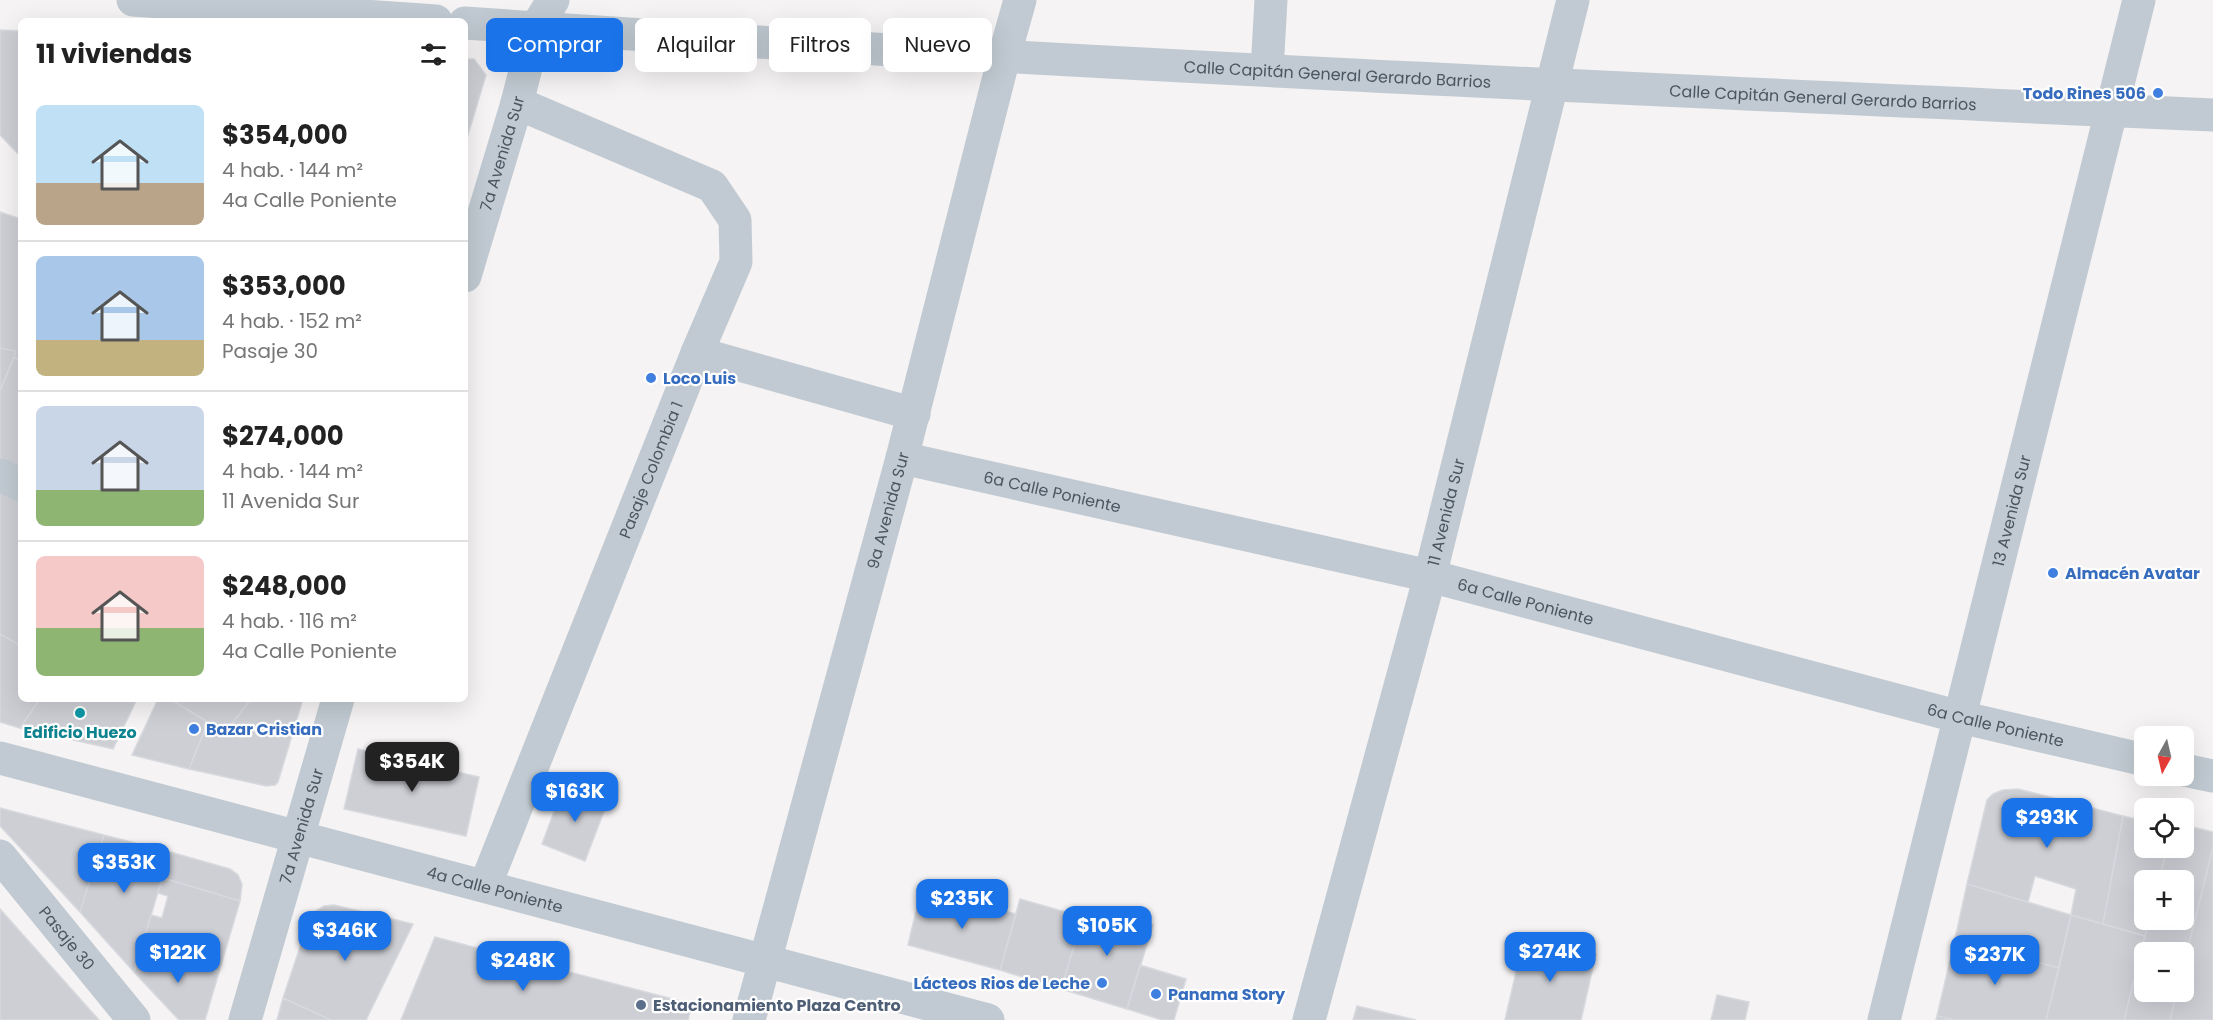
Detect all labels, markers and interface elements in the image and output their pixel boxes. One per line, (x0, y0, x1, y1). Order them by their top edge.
chip: Comprar (486, 18, 623, 72)
chip: Alquilar (635, 18, 757, 72)
chip: Filtros (769, 18, 871, 72)
chip: Nuevo (883, 18, 992, 72)
text: 11 viviendas (36, 36, 192, 72)
icon: filters (417, 38, 450, 71)
street label: Calle Capitán General Gerardo Barrios (1183, 55, 1492, 93)
street label: Calle Capitán General Gerardo Barrios (1669, 79, 1977, 116)
place label: Todo Rines 506 (2023, 82, 2146, 105)
marker: Todo Rines 506 (2151, 86, 2165, 100)
street label: 7a Avenida Sur (474, 93, 530, 214)
text: $354,000 (222, 117, 348, 153)
icon: home (84, 129, 156, 201)
text: 4 hab. · 144 m² (222, 156, 363, 184)
text: 4a Calle Poniente (222, 186, 397, 214)
text: $353,000 (222, 268, 346, 304)
icon: home (84, 280, 156, 352)
text: 4 hab. · 152 m² (222, 307, 362, 335)
text: Pasaje 30 (222, 337, 318, 365)
place label: Loco Luis (663, 367, 736, 390)
marker: Loco Luis (644, 371, 658, 385)
street label: Pasaje Colombia 1 (613, 398, 688, 542)
text: $274,000 (222, 418, 344, 454)
icon: home (84, 430, 156, 502)
street label: 9a Avenida Sur (861, 449, 915, 572)
street label: 13 Avenida Sur (1986, 452, 2036, 569)
street label: 11 Avenida Sur (1421, 456, 1470, 568)
text: 4 hab. · 144 m² (222, 457, 363, 485)
street label: 6a Calle Poniente (981, 465, 1123, 518)
text: 11 Avenida Sur (222, 487, 359, 515)
place label: Almacén Avatar (2065, 562, 2200, 585)
marker: Almacén Avatar (2046, 566, 2060, 580)
text: $248,000 (222, 568, 347, 604)
street label: 6a Calle Poniente (1455, 572, 1596, 631)
icon: home (84, 580, 156, 652)
text: 4 hab. · 116 m² (222, 607, 357, 635)
text: 4a Calle Poniente (222, 637, 397, 665)
street label: 6a Calle Poniente (1925, 697, 2067, 752)
marker: Edificio Huezo (73, 706, 87, 720)
place label: Bazar Cristian (206, 718, 322, 741)
place label: Edificio Huezo (23, 721, 137, 744)
marker: Bazar Cristian (187, 722, 201, 736)
north arrow (2134, 726, 2194, 786)
map controls (2134, 726, 2194, 1002)
pin: $354K (370, 742, 454, 793)
text: $354K (379, 747, 445, 775)
street label: 7a Avenida Sur (274, 765, 329, 886)
pin: $163K (533, 772, 617, 823)
text: $163K (545, 777, 605, 805)
pin: $293K (2005, 798, 2089, 849)
button: locate (2134, 798, 2194, 858)
text: $293K (2016, 803, 2078, 831)
pin: $353K (82, 843, 166, 894)
text: $353K (92, 848, 156, 876)
street label: 4a Calle Poniente (424, 860, 566, 918)
button: + (2134, 870, 2194, 930)
pin: $235K (920, 879, 1004, 930)
text: $235K (930, 884, 994, 912)
street label: Pasaje 30 (34, 901, 100, 975)
pin: $105K (1065, 906, 1149, 957)
pin: $346K (303, 911, 387, 962)
text: $105K (1077, 911, 1137, 939)
text: $346K (312, 916, 378, 944)
pin: $274K (1508, 932, 1592, 983)
pin: $122K (136, 933, 220, 984)
pin: $237K (1953, 935, 2037, 986)
text: $274K (1519, 937, 1581, 965)
text: $122K (149, 938, 207, 966)
text: $237K (1964, 940, 2026, 968)
pin: $248K (481, 941, 565, 992)
button: − (2134, 942, 2194, 1002)
text: $248K (490, 946, 556, 974)
place label: Lácteos Rios de Leche (913, 972, 1090, 995)
marker: Lácteos Rios de Leche (1095, 976, 1109, 990)
place label: Panama Story (1168, 983, 1286, 1006)
marker: Panama Story (1149, 987, 1163, 1001)
place label: Estacionamiento Plaza Centro (653, 994, 901, 1017)
marker: Estacionamiento Plaza Centro (634, 998, 648, 1012)

